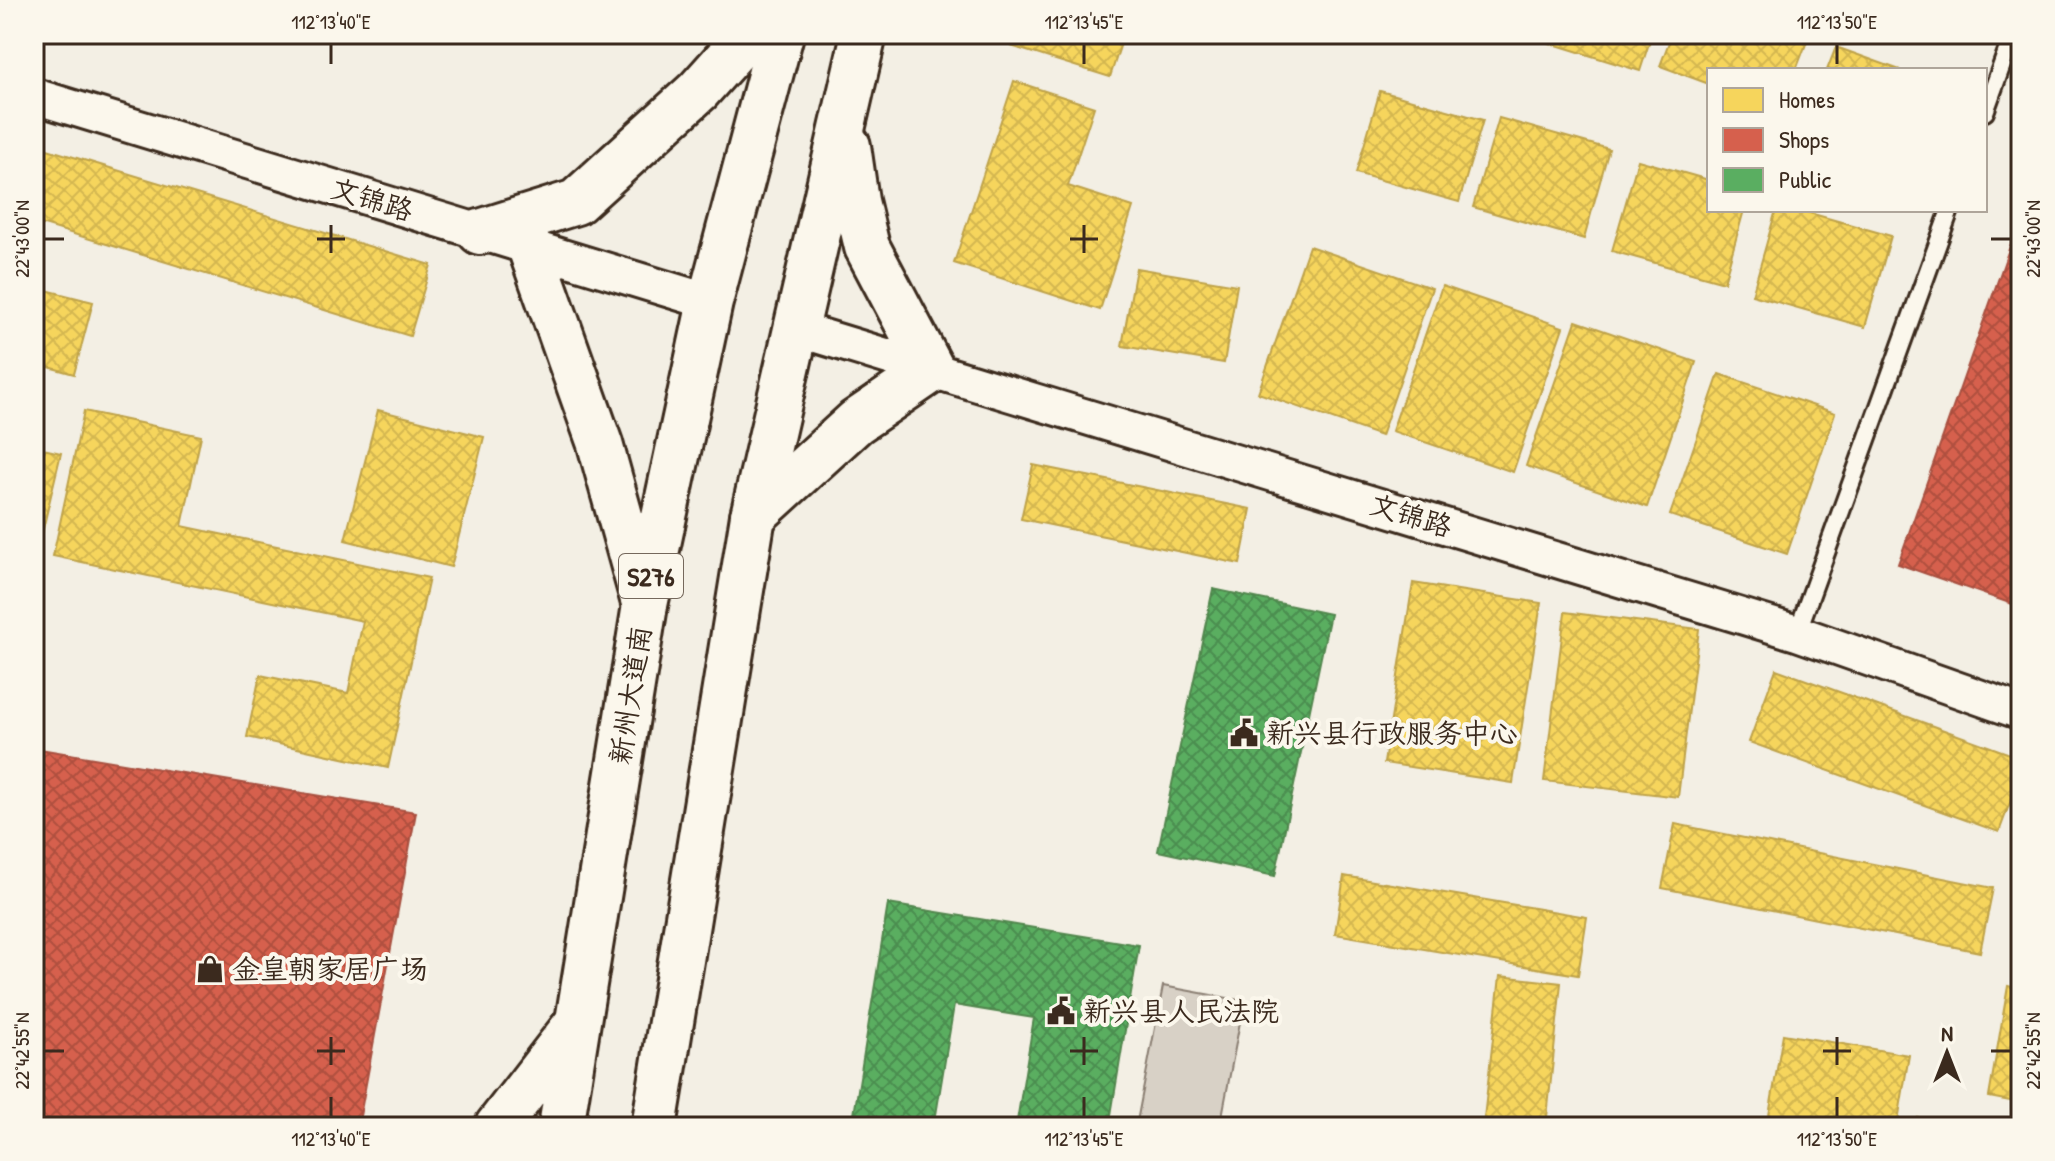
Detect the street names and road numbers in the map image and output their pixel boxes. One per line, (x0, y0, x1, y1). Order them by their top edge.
street label: 文锦路 (326, 169, 418, 229)
street label: 文锦路 (1365, 485, 1457, 545)
road number: S276 (619, 554, 683, 598)
street label: 新州大道南 (600, 623, 660, 767)

